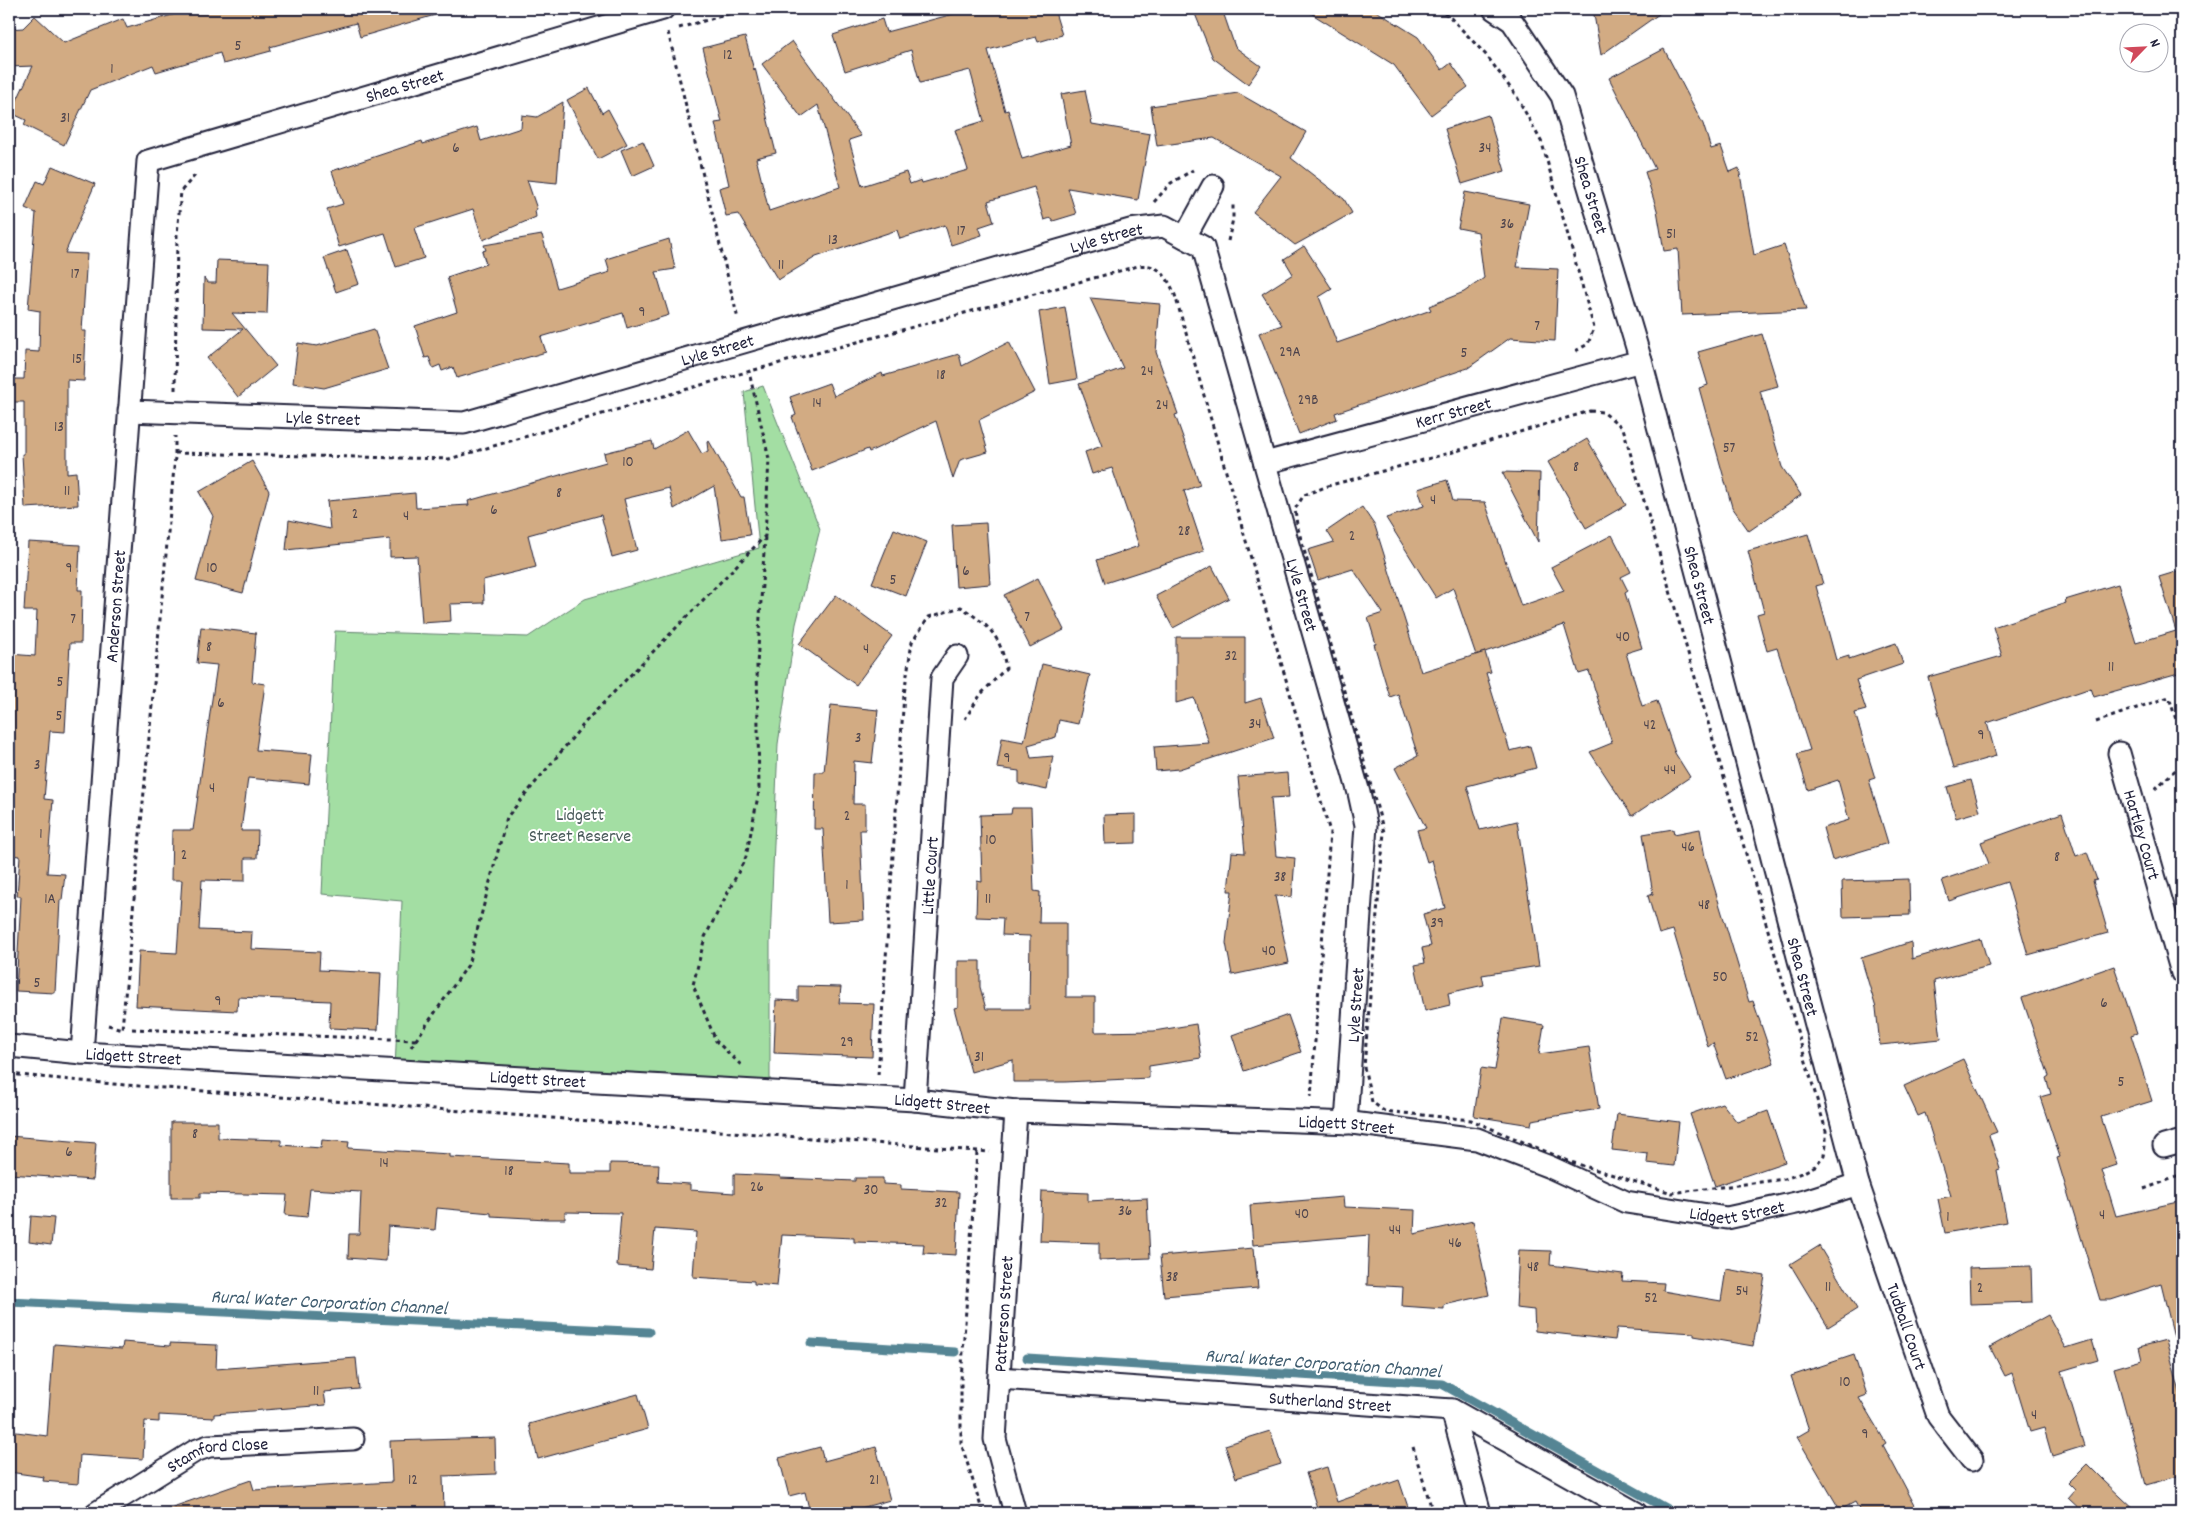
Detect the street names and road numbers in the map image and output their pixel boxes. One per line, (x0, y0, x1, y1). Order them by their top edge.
street label: Shea Street (363, 64, 448, 111)
street label: Shea Street (1566, 153, 1613, 238)
street label: Lyle Street (1068, 219, 1145, 262)
street label: Lyle Street (679, 329, 758, 374)
street label: Kerr Street (1413, 392, 1495, 437)
street label: Lyle Street (285, 407, 361, 434)
street label: Shea Street (1675, 544, 1720, 628)
street label: Anderson Street (101, 549, 134, 664)
street label: Lyle Street (1278, 556, 1322, 635)
street label: Hartley Court (2115, 787, 2165, 884)
street label: Little Court (917, 835, 947, 916)
street label: Shea Street (1779, 935, 1823, 1020)
street label: Lyle Street (1342, 967, 1373, 1043)
street label: Lidgett Street (85, 1043, 182, 1074)
street label: Lidgett Street (489, 1066, 587, 1096)
street label: Lidgett Street (893, 1089, 991, 1123)
street label: Lidgett Street (1298, 1111, 1396, 1143)
street label: Lidgett Street (1687, 1196, 1788, 1233)
street label: Patterson Street (989, 1255, 1022, 1373)
street label: Tudball Court (1878, 1280, 1931, 1374)
street label: Sutherland Street (1268, 1387, 1392, 1421)
street label: Stamford Close (163, 1433, 269, 1481)

